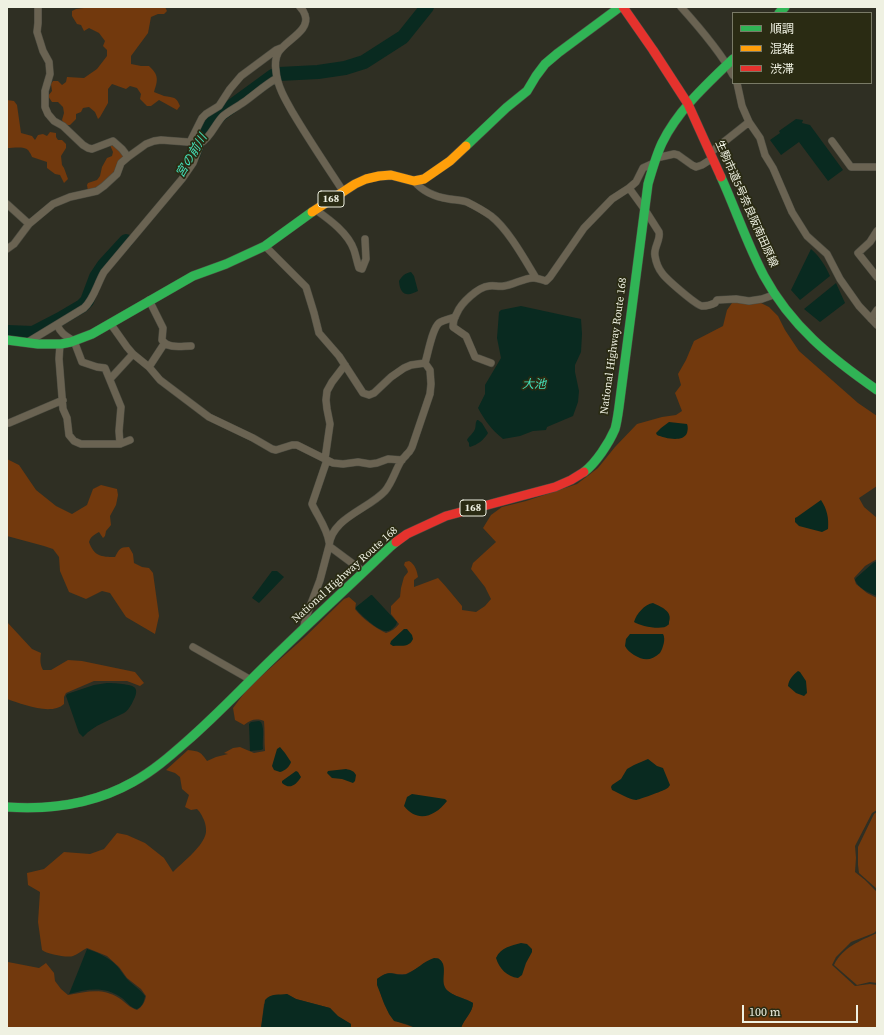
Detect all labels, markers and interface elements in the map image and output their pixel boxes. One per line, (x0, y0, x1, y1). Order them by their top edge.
legend (732, 12, 872, 84)
text: 順調 (770, 21, 794, 37)
text: 混雑 (770, 41, 794, 57)
text: 渋滞 (770, 61, 794, 77)
water label: 宮の前川 (173, 132, 211, 180)
street label: 生駒市道5号奈良阪南田原線 (712, 139, 780, 269)
road number: 168 (318, 191, 344, 207)
street label: National Highway Route 168 (598, 277, 630, 415)
water label: 大池 (522, 378, 546, 392)
road number: 168 (460, 500, 486, 516)
street label: National Highway Route 168 (289, 524, 401, 626)
scale bar (744, 997, 860, 1023)
text: 100 m (749, 1004, 781, 1020)

